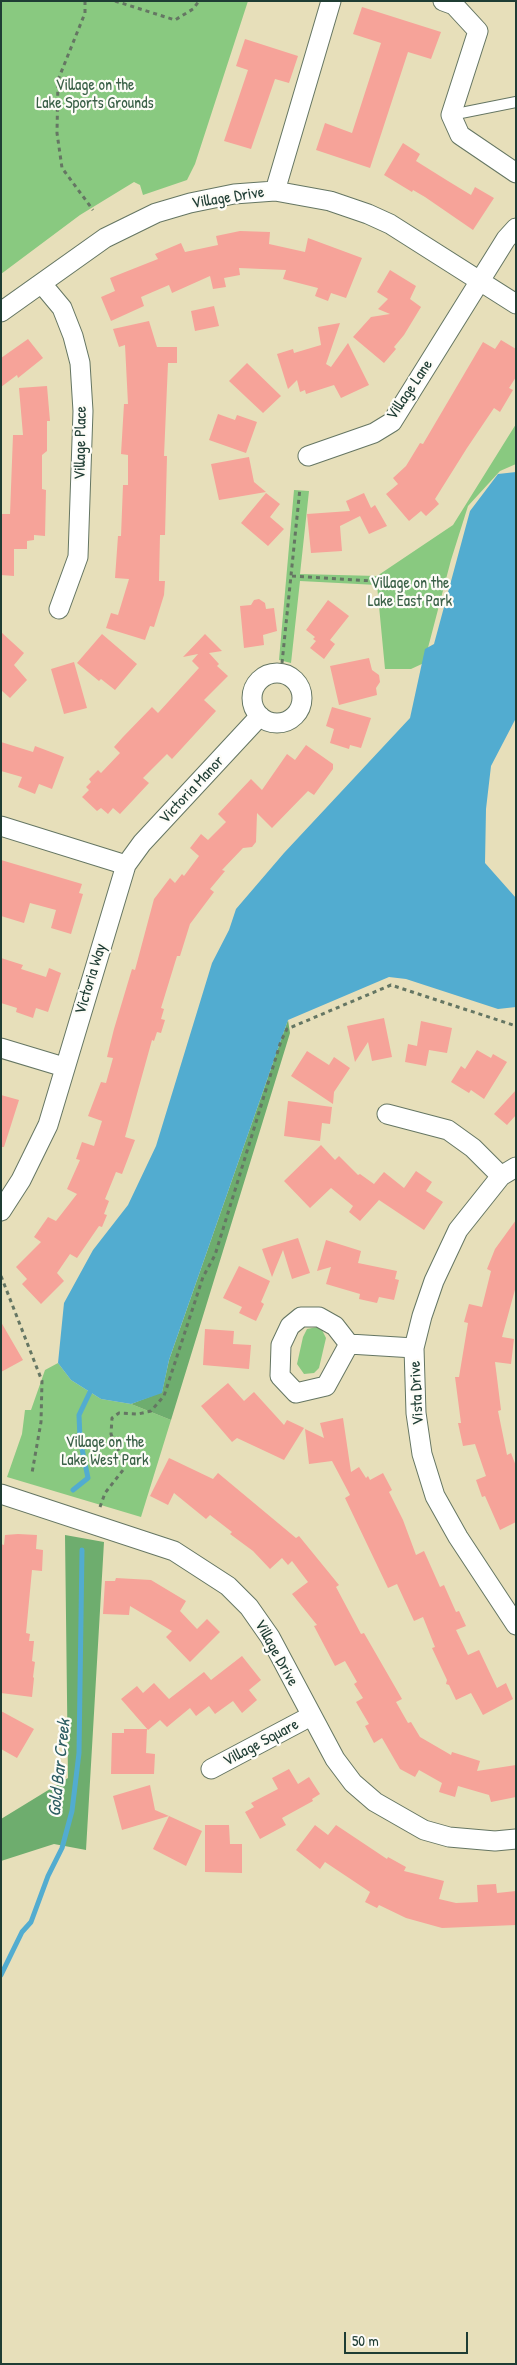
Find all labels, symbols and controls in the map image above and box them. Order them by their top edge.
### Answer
park label: Village on the Lake Sports Grounds [36,76,154,114]
street label: Village Drive [190,183,266,213]
street label: Village Lane [383,356,437,424]
street label: Village Place [71,406,91,480]
park label: Village on the Lake East Park [368,574,452,612]
street label: Victoria Manor [156,752,228,828]
street label: Victoria Way [71,941,111,1017]
street label: Vista Drive [406,1360,428,1426]
park label: Village on the Lake West Park [61,1433,149,1471]
street label: Village Drive [250,1616,302,1690]
street label: Village Square [220,1715,302,1771]
water label: Gold Bar Creek [44,1718,76,1818]
scale bar [347,2322,471,2354]
text: 50 m [352,2330,379,2351]

